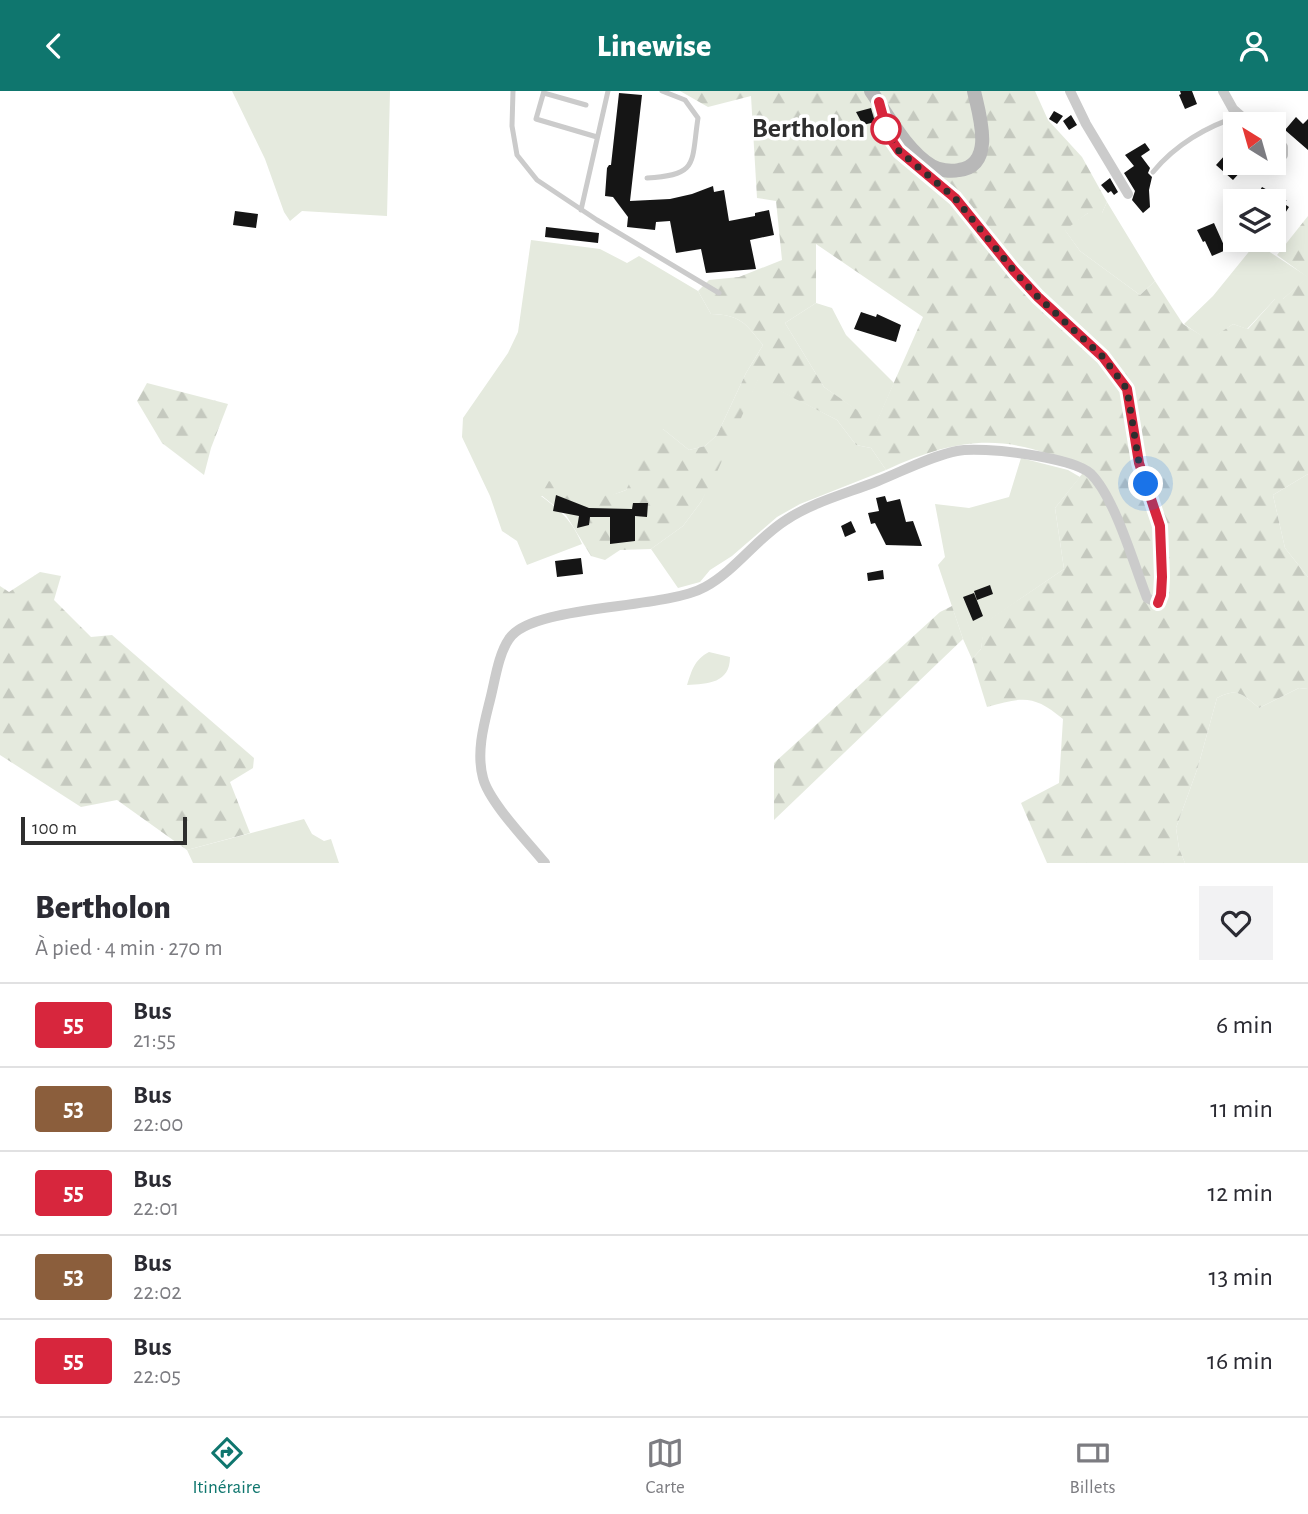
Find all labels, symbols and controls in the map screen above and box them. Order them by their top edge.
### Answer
icon: back [35,27,73,65]
icon: person [1235,27,1273,65]
text: Linewise [597,30,711,62]
north arrow [1223,112,1286,175]
map controls [1223,112,1286,252]
marker: Bertholon [871,114,901,144]
place label: Bertholon [752,115,865,143]
button: layers [1223,189,1286,252]
your location [1128,466,1163,501]
scale bar [21,814,187,846]
text: 100 m [32,819,77,838]
button: heart [1199,886,1273,960]
text: Bertholon [35,892,171,925]
text: À pied · 4 min · 270 m [35,937,223,960]
text: Bus [133,998,172,1024]
text: 6 min [1216,1012,1273,1038]
text: 55 [63,1013,84,1037]
text: 21:55 [133,1029,176,1052]
text: Bus [133,1082,172,1108]
text: 11 min [1210,1096,1273,1122]
text: 53 [63,1097,84,1121]
text: 22:00 [133,1113,184,1136]
text: Bus [133,1166,172,1192]
text: 12 min [1207,1180,1273,1206]
text: 55 [63,1181,84,1205]
text: 22:01 [133,1197,179,1220]
text: Bus [133,1250,172,1276]
text: 13 min [1209,1264,1273,1290]
text: 53 [63,1265,84,1289]
text: 22:02 [133,1281,182,1304]
text: Bus [133,1334,172,1360]
text: 16 min [1207,1348,1273,1374]
text: 55 [63,1349,84,1373]
text: 22:05 [133,1365,181,1388]
tab: Itinéraire [192,1434,261,1499]
tab: Carte [646,1434,685,1499]
tab: Billets [1070,1434,1116,1499]

